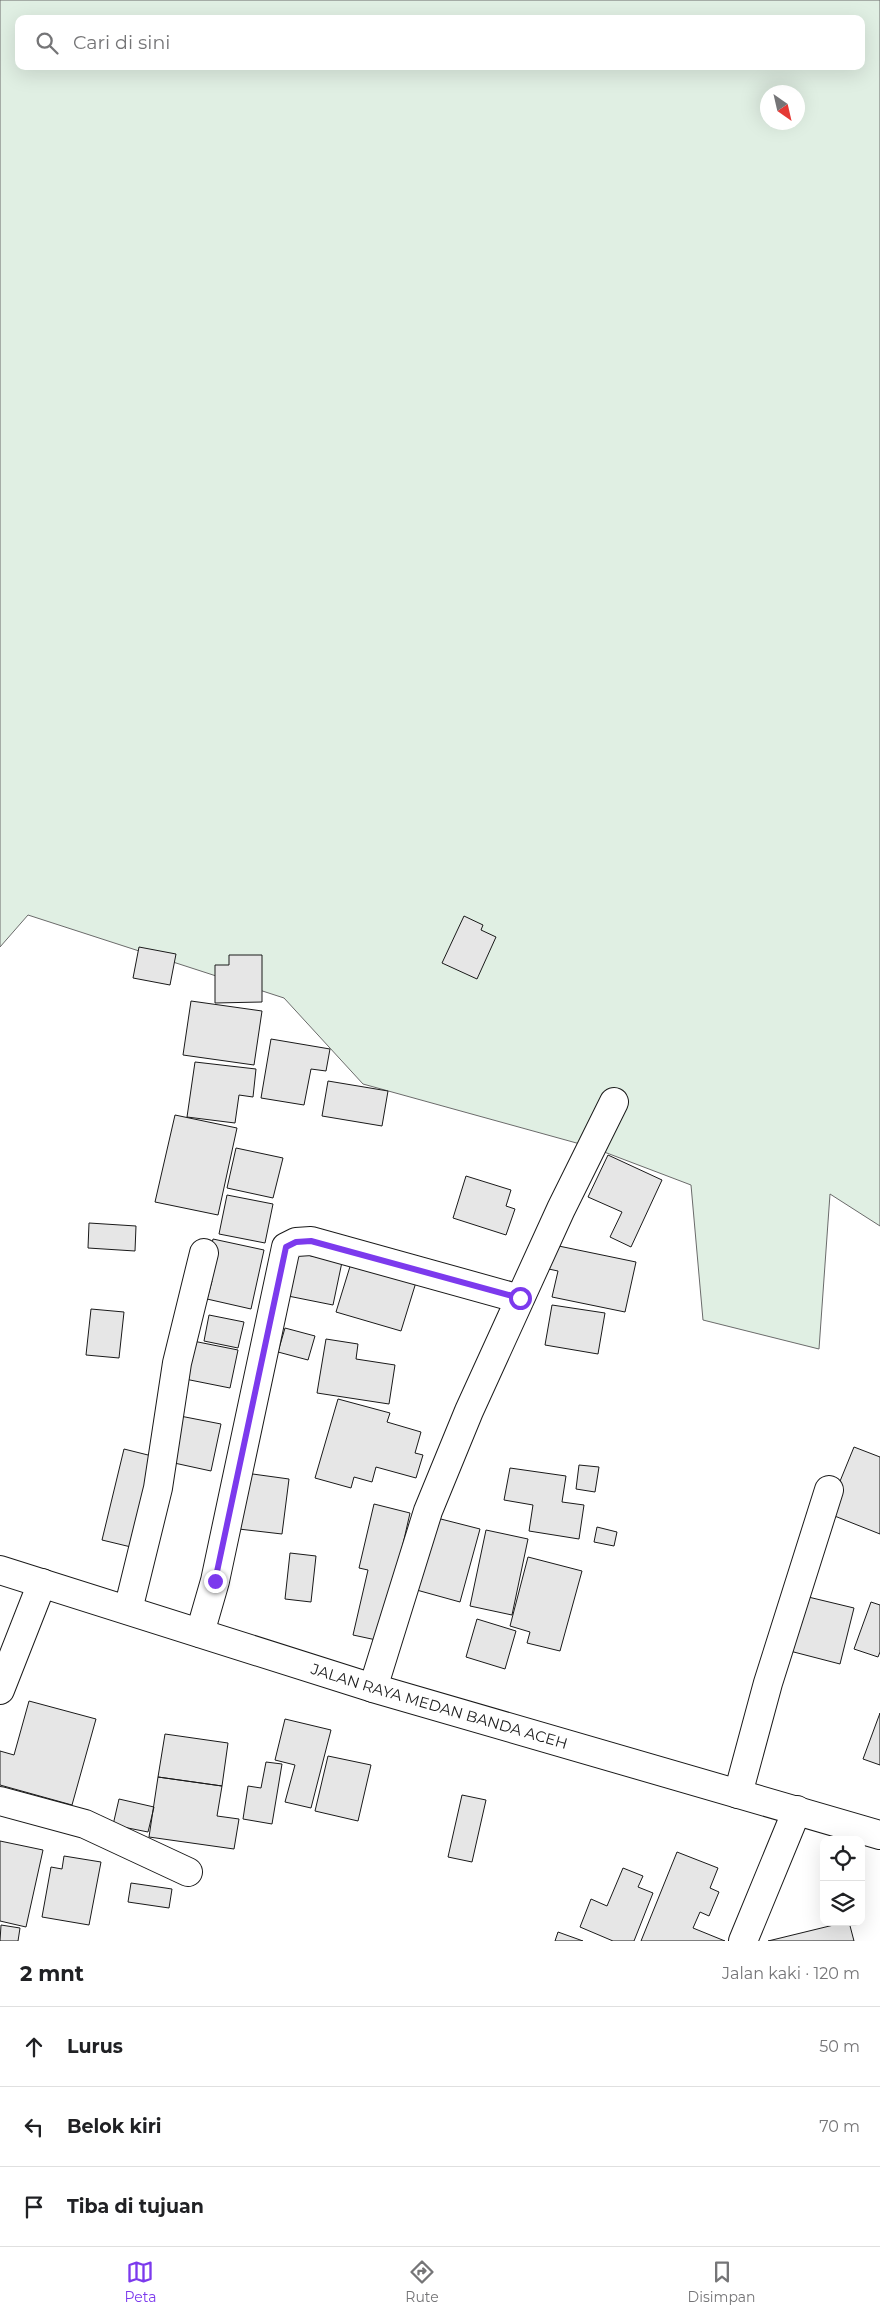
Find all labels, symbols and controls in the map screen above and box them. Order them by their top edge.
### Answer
search box [15,15,865,70]
icon: search [33,29,61,57]
text: Cari di sini [73,31,170,54]
north arrow [760,85,805,130]
route start [509,1287,532,1310]
route end [204,1570,227,1593]
street label: JALAN RAYA MEDAN BANDA ACEH [308,1659,570,1753]
map controls [820,1836,865,1926]
button: locate [820,1836,865,1881]
button: layers [820,1881,865,1926]
text: 2 mnt [20,1961,84,1986]
text: Jalan kaki · 120 m [722,1964,860,1983]
icon: ahead [20,2033,48,2061]
text: Lurus [67,2035,123,2058]
text: 50 m [819,2037,860,2056]
icon: left [20,2113,48,2141]
text: Belok kiri [67,2115,162,2138]
text: 70 m [819,2117,860,2136]
icon: arrive [20,2193,48,2221]
text: Tiba di tujuan [67,2195,204,2218]
tab: Peta [124,2258,156,2306]
tab: Rute [405,2258,439,2306]
tab: Disimpan [688,2258,756,2306]

